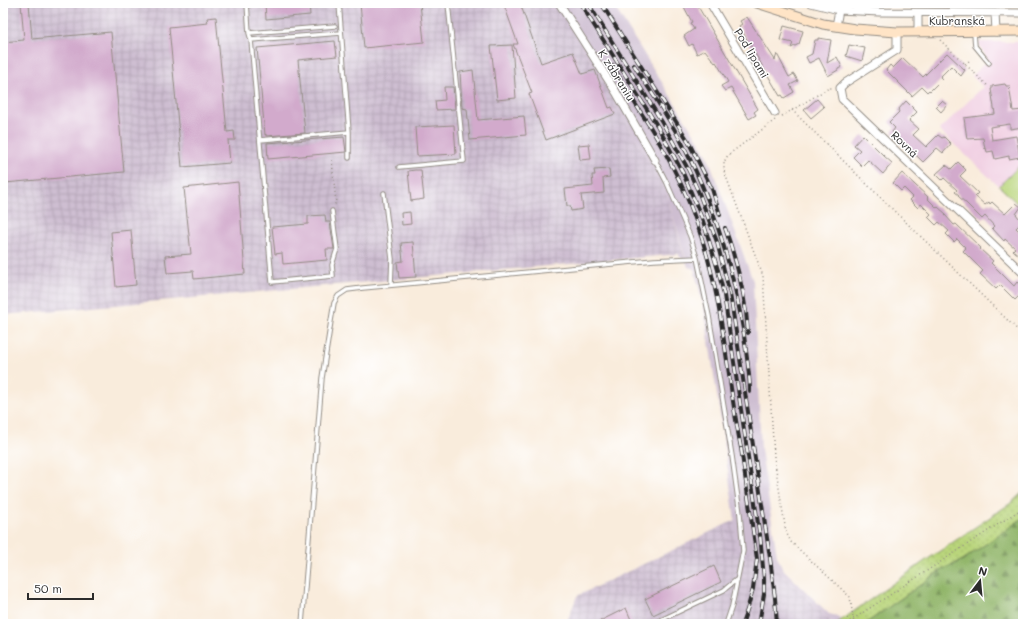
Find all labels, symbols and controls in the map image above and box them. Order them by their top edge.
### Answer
street label: Kubranská [929,13,985,28]
street label: Pod lipami [731,25,773,81]
street label: K zábraniu [595,46,639,104]
street label: Rovná [888,127,922,161]
north arrow [960,561,1000,601]
text: N [977,563,989,579]
scale bar [28,575,93,601]
text: 50 m [34,580,62,596]

